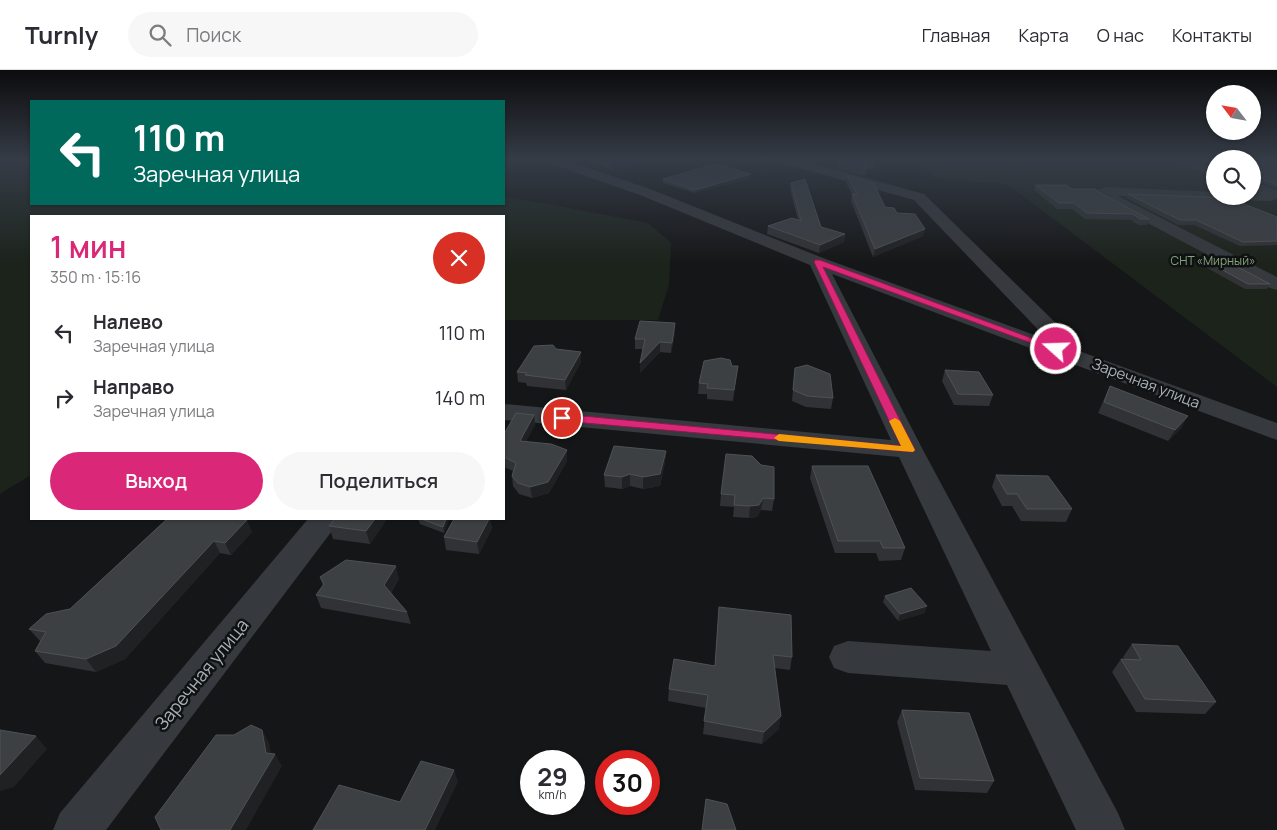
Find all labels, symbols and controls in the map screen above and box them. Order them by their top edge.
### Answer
search box [128,12,478,57]
text: Turnly [25,18,98,51]
icon: search [146,21,174,49]
text: Поиск [186,22,241,48]
text: Главная [922,23,991,47]
text: Карта [1019,23,1069,47]
text: О нас [1097,23,1144,47]
text: Контакты [1172,23,1252,47]
north arrow [1206,85,1261,140]
map controls [1206,85,1261,205]
text: 110 m [133,114,225,162]
icon: left [50,120,115,185]
button: search [1206,150,1261,205]
text: Заречная улица [133,159,300,189]
text: 1 мин [50,226,126,267]
button: close [433,232,485,284]
park label: СНТ «Мирный» [1171,252,1255,269]
text: 350 m · 15:16 [50,266,141,288]
text: Налево [93,309,163,335]
icon: left [50,319,78,347]
text: 110 m [439,320,485,346]
position arrow [1029,322,1081,374]
text: Заречная улица [93,335,215,357]
street label: Заречная улица [1089,353,1203,413]
text: Направо [93,374,174,400]
icon: right [50,384,78,412]
text: 140 m [435,385,485,411]
pin [541,397,583,439]
text: Заречная улица [93,400,215,422]
icon: arrive [548,404,576,432]
button: Выход [50,452,263,510]
button: Поделиться [273,452,485,510]
street label: Заречная улица [149,613,253,735]
speed limit sign: 30 [595,750,660,815]
text: 29 [537,759,568,794]
text: km/h [539,786,566,803]

